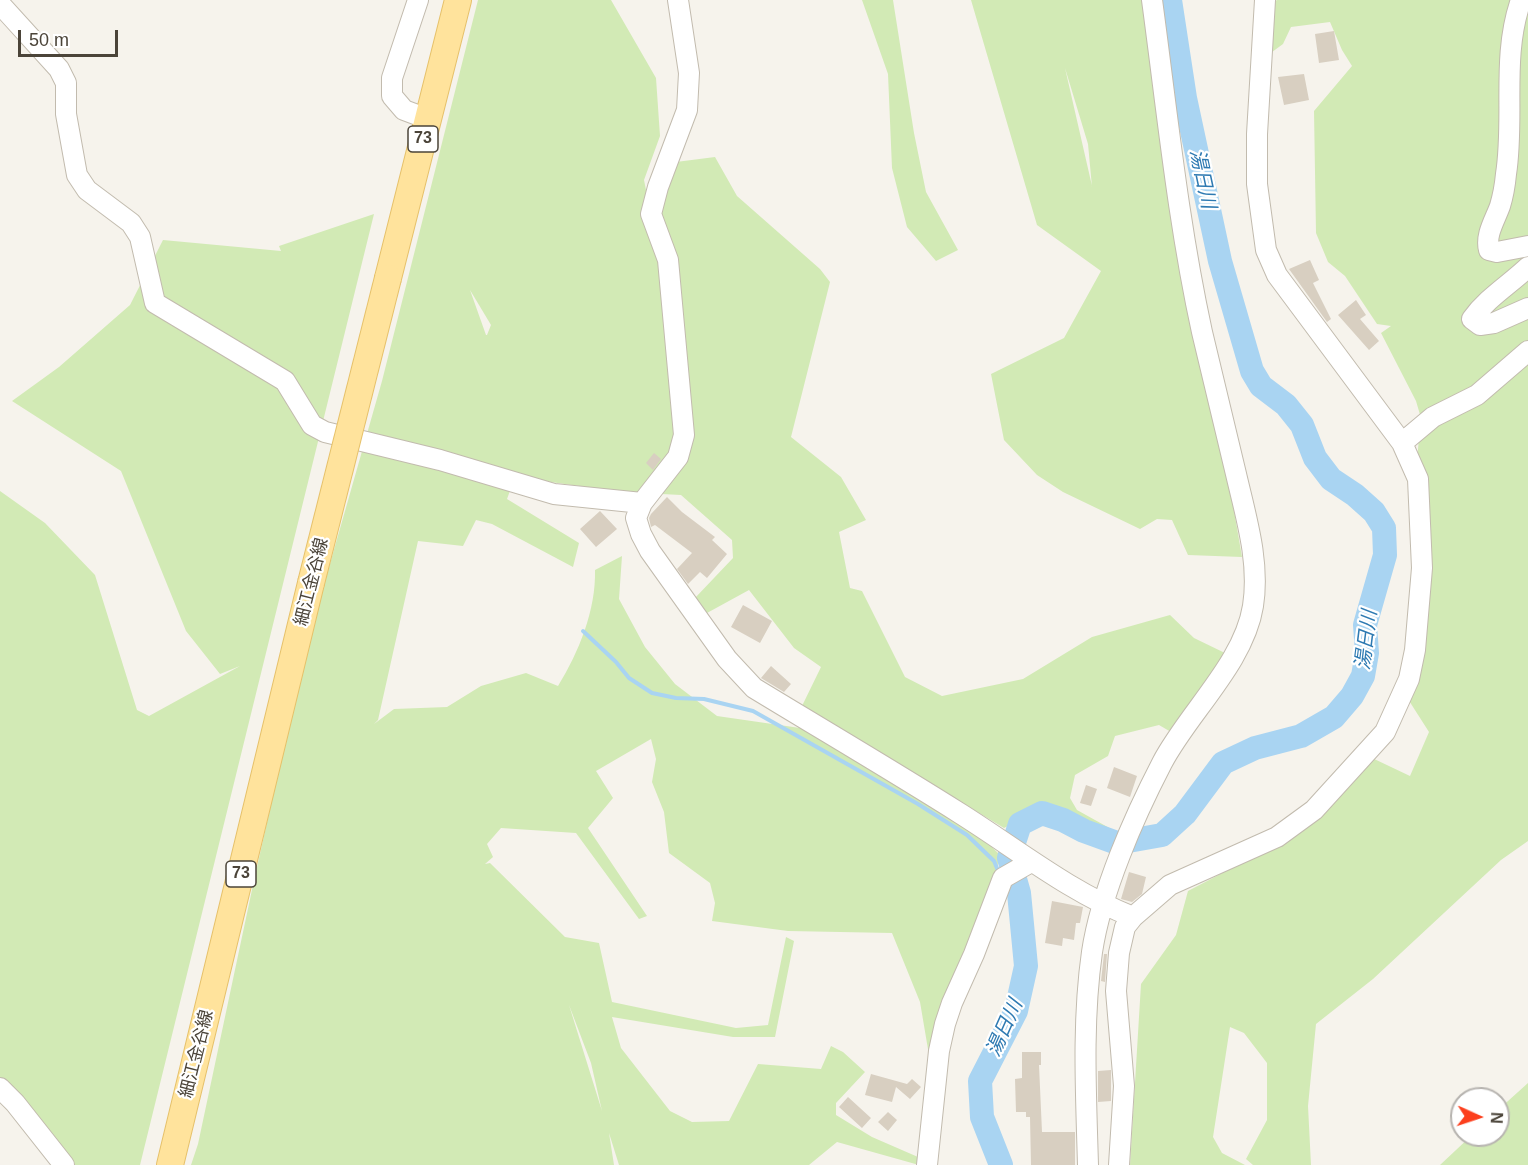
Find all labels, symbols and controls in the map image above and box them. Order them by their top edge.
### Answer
scale bar [21,18,122,56]
text: 50 m [29,30,69,50]
road number: 73 [408,126,438,152]
water label: 湯日川 [1184,147,1220,211]
street label: 細江金谷線 [291,536,333,628]
water label: 湯日川 [1351,609,1383,671]
road number: 73 [226,861,256,887]
water label: 湯日川 [982,996,1028,1060]
street label: 細江金谷線 [176,1008,218,1100]
north arrow [1450,1087,1510,1147]
text: N [1488,1112,1505,1124]

